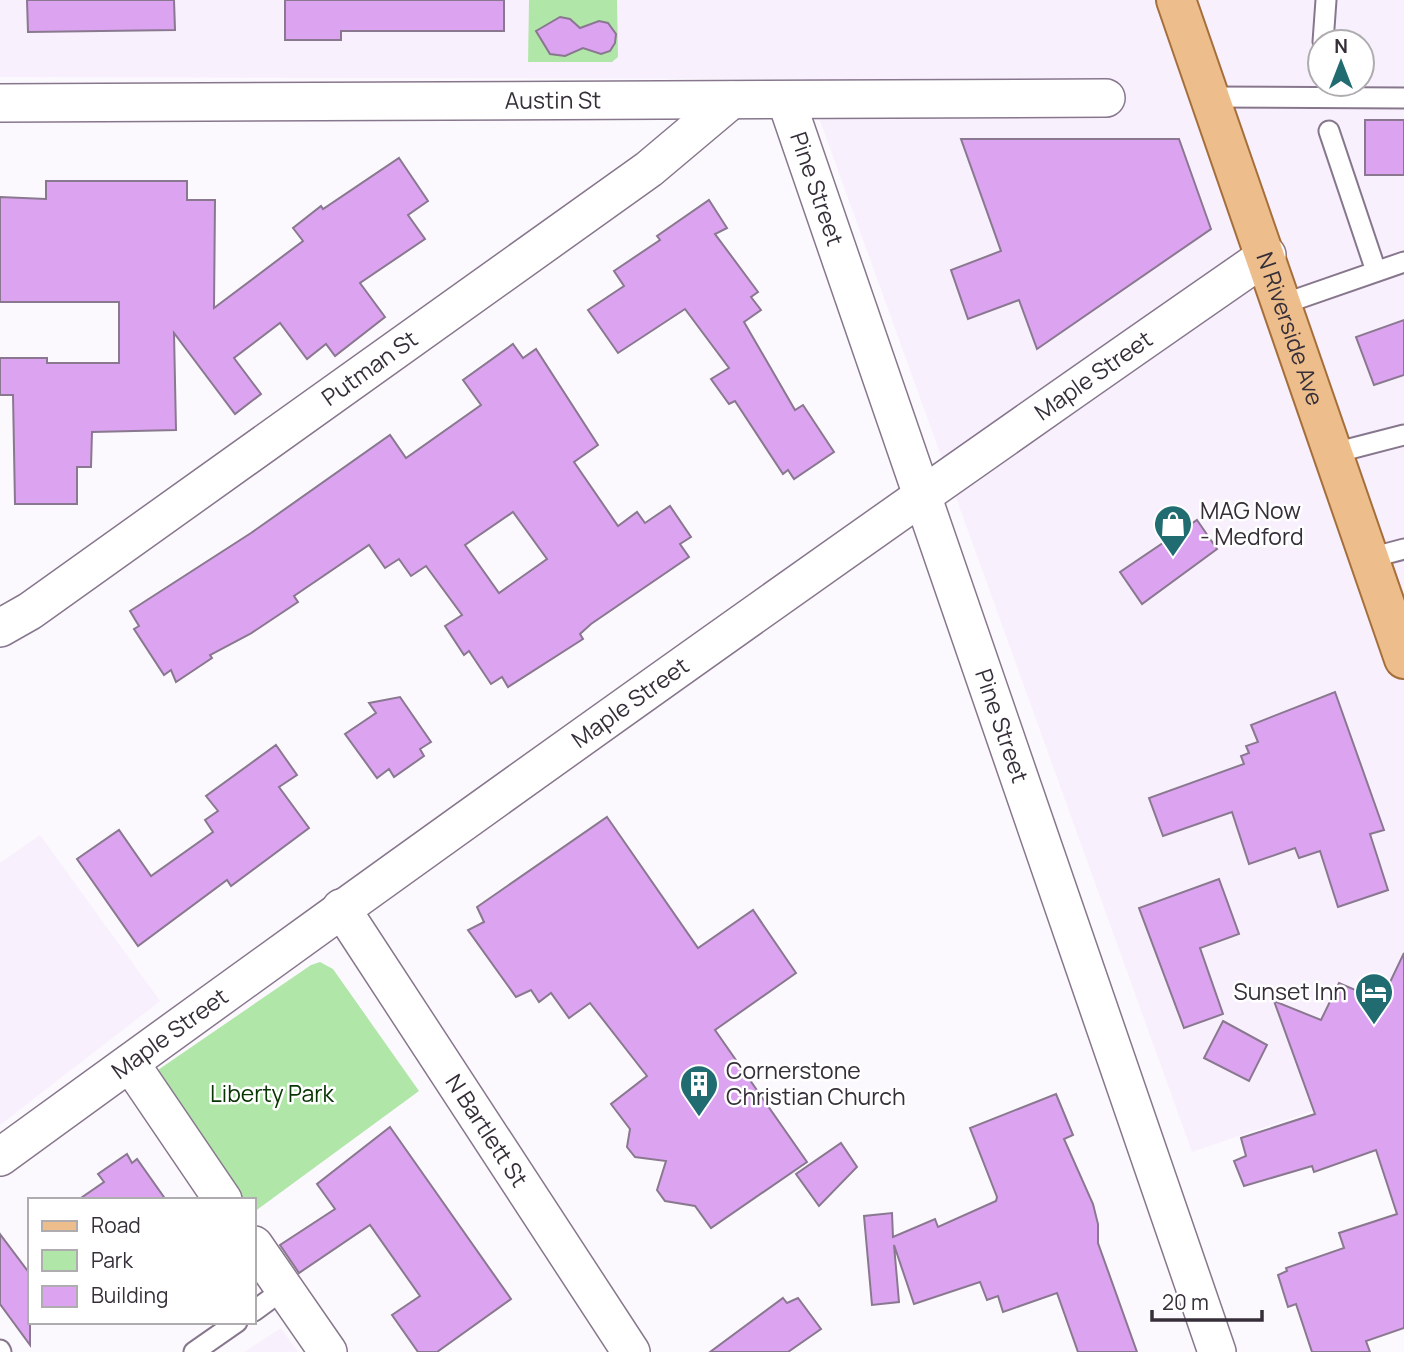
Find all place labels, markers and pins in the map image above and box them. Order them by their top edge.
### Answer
place label: MAG Now - Medford [1200,494,1304,552]
shop icon: MAG Now - Medford [1152,503,1194,558]
hotel icon: Sunset Inn [1353,971,1395,1026]
place label: Sunset Inn [1233,975,1347,1007]
place label: Cornerstone Christian Church [726,1054,906,1112]
building icon: Cornerstone Christian Church [678,1063,720,1118]

